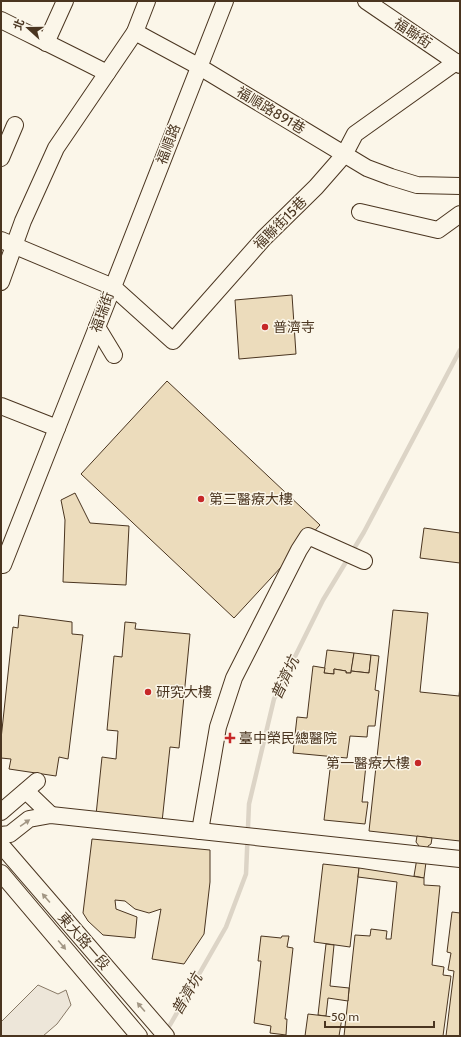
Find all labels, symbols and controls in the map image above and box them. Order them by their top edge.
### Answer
north arrow [8,8,48,48]
street label: 福聯街 [391,14,435,52]
text: 北 [10,17,27,32]
street label: 福順路891巷 [233,82,309,138]
street label: 福順路 [152,121,184,167]
street label: 福聯街15巷 [250,193,310,253]
street label: 福瑞街 [86,289,118,335]
place label: 普濟寺 [273,318,315,336]
marker: 普濟寺 [260,322,270,332]
place label: 第三醫療大樓 [209,490,293,508]
marker: 第三醫療大樓 [196,494,206,504]
water label: 普濟坑 [267,652,304,702]
place label: 研究大樓 [156,683,212,701]
marker: 研究大樓 [143,687,153,697]
place label: 臺中榮民總醫院 [239,729,337,747]
marker: 臺中榮民總醫院 [224,732,236,744]
place label: 第一醫療大樓 [326,754,410,772]
marker: 第一醫療大樓 [413,758,423,768]
one-way arrow [20,819,31,827]
one-way arrow [42,892,51,903]
street label: 東大路一段 [54,909,114,973]
one-way arrow [58,940,67,950]
water label: 普濟坑 [168,968,207,1018]
one-way arrow [136,1001,145,1012]
scale bar [325,1003,434,1029]
text: 50 m [331,1009,359,1024]

